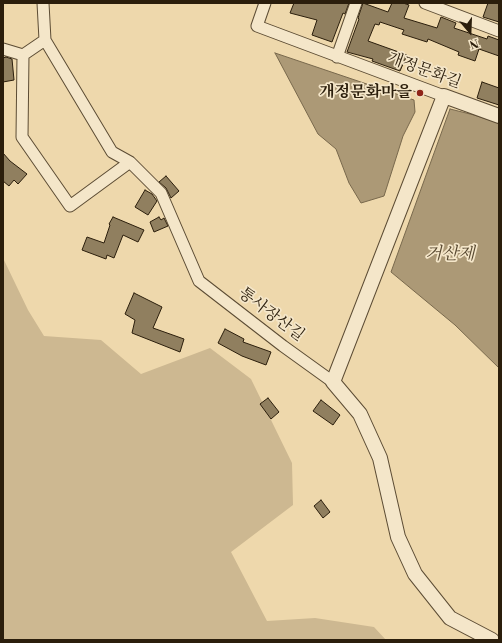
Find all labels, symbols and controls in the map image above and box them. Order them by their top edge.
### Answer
north arrow [450,12,490,52]
text: N [468,35,480,51]
street label: 개정문화길 [384,49,464,93]
place label: 개정문화마을 [319,83,412,103]
marker: 개정문화마을 [415,88,425,98]
water label: 거산제 [425,245,475,265]
street label: 통사장산길 [234,284,308,346]

